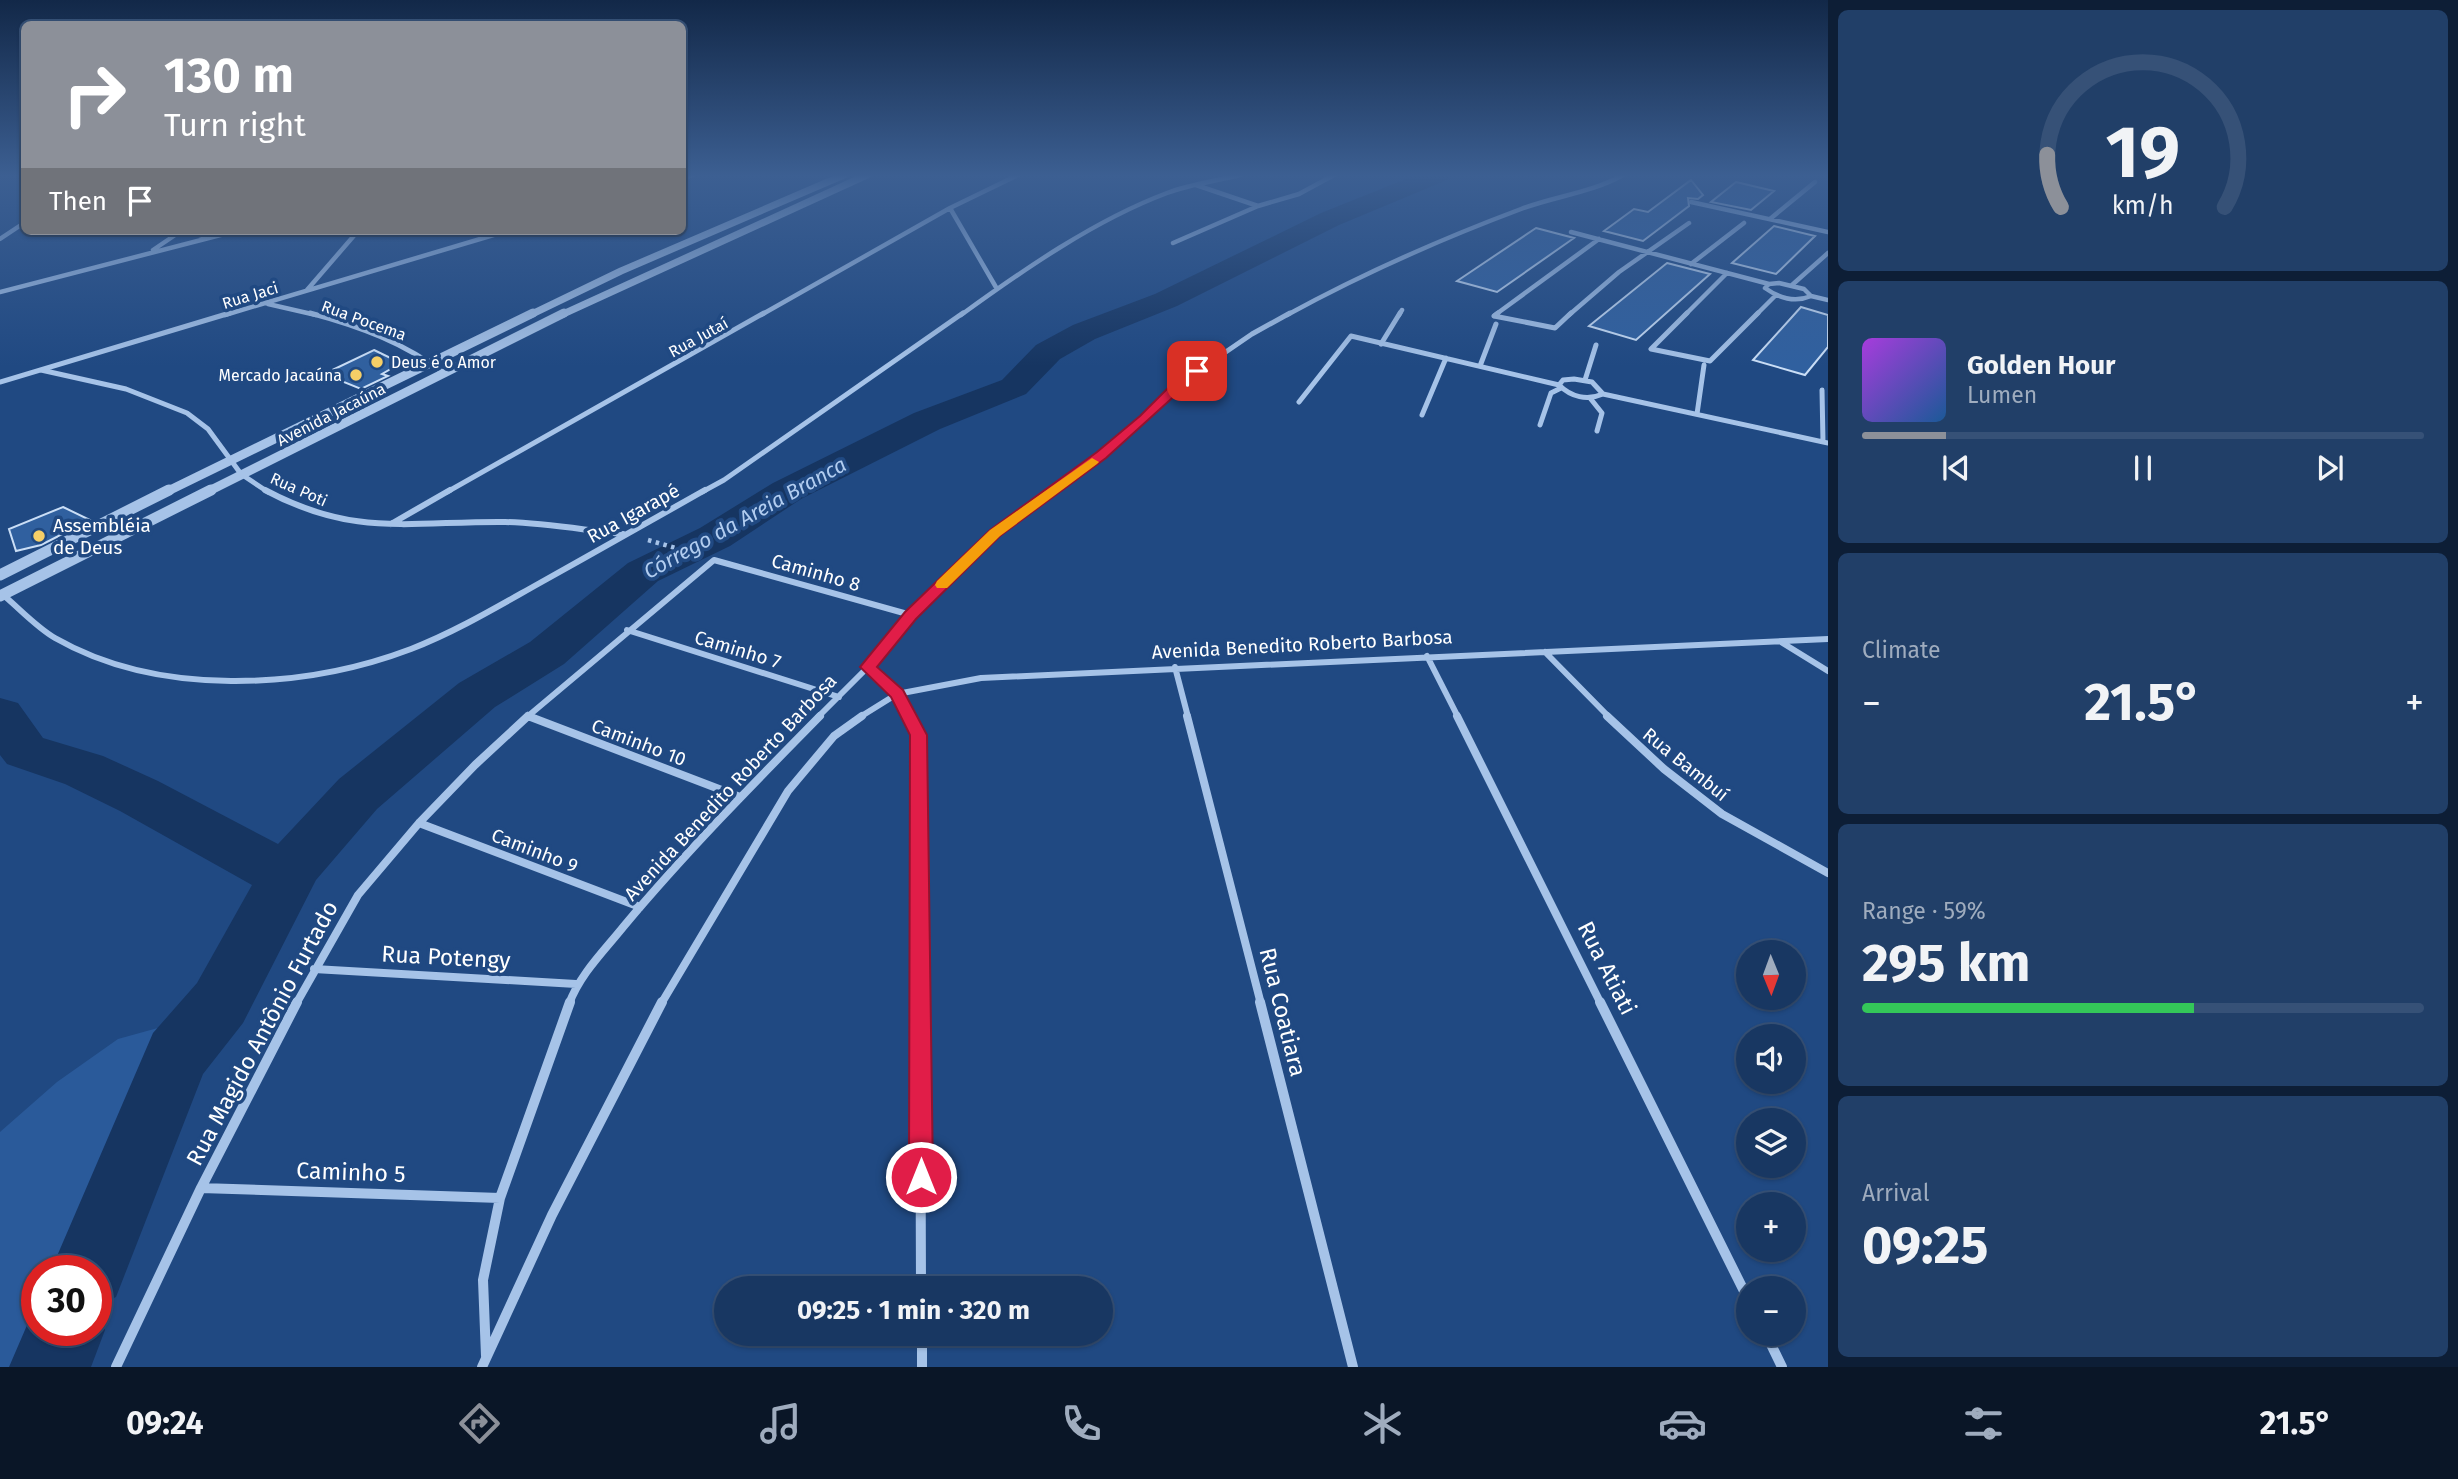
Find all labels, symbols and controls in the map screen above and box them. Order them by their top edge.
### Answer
text: 130 m [164,46,294,105]
icon: right [49,49,140,140]
text: Turn right [164,106,306,144]
text: 19 [2106,109,2180,196]
icon: arrive [121,182,159,220]
text: Then [49,186,107,217]
text: km/h [2112,191,2174,221]
street label: Rua Jaci [220,278,281,313]
street label: Rua Pocema [319,296,409,345]
street label: Rua Jutaí [665,313,732,362]
pin [1167,341,1227,401]
text: Golden Hour [1967,350,2115,381]
icon: arrive [1178,352,1216,390]
place label: Deus é o Amor [391,353,497,372]
marker: Deus é o Amor [369,354,385,370]
place label: Mercado Jacaúna [219,366,342,385]
marker: Mercado Jacaúna [348,367,364,383]
street label: Avenida Jacaúna [274,379,389,450]
text: Lumen [1967,381,2037,409]
icon: previous [1937,449,1975,487]
icon: pause [2124,449,2162,487]
icon: next [2311,449,2349,487]
water label: Córrego da Areia Branca [639,451,851,585]
street label: Rua Poti [267,468,330,510]
street label: Rua Igarapé [583,479,683,548]
place label: Assembléia de Deus [53,514,151,559]
marker: Assembléia de Deus [31,528,47,544]
street label: Caminho 8 [769,549,863,596]
street label: Caminho 7 [692,625,784,674]
street label: Avenida Benedito Roberto Barbosa [1151,625,1453,664]
text: Climate [1862,636,1941,664]
street label: Avenida Benedito Roberto Barbosa [619,669,841,905]
text: 21.5° [2084,671,2202,734]
text: − [1862,680,1881,726]
text: + [2405,680,2424,726]
street label: Caminho 10 [588,714,689,771]
street label: Rua Bambuí [1638,723,1733,806]
street label: Caminho 9 [488,823,581,877]
street label: Rua Magido Antônio Furtado [180,896,344,1170]
text: Range · 59% [1862,897,1986,925]
street label: Rua Atiati [1572,917,1642,1019]
text: 295 km [1862,932,2030,995]
street label: Rua Potengy [381,940,512,974]
north arrow [1736,940,1806,1010]
map controls [1736,940,1806,1346]
street label: Rua Coatiara [1253,945,1313,1079]
button: sound [1736,1024,1806,1094]
button: layers [1736,1108,1806,1178]
position arrow [884,1140,958,1214]
street label: Caminho 5 [296,1156,406,1188]
text: Arrival [1862,1179,1929,1207]
button: + [1736,1192,1806,1262]
text: 09:25 [1862,1214,1988,1277]
speed limit sign: 30 [21,1255,112,1346]
button: − [1736,1276,1806,1346]
text: 09:25 · 1 min · 320 m [797,1295,1030,1326]
icon: directions [455,1399,504,1448]
icon: music [756,1399,805,1448]
icon: phone [1057,1399,1106,1448]
icon: climate [1358,1399,1407,1448]
icon: car [1658,1399,1707,1448]
icon: filters [1959,1399,2008,1448]
text: 09:24 [126,1404,204,1442]
text: 21.5° [2260,1404,2332,1442]

